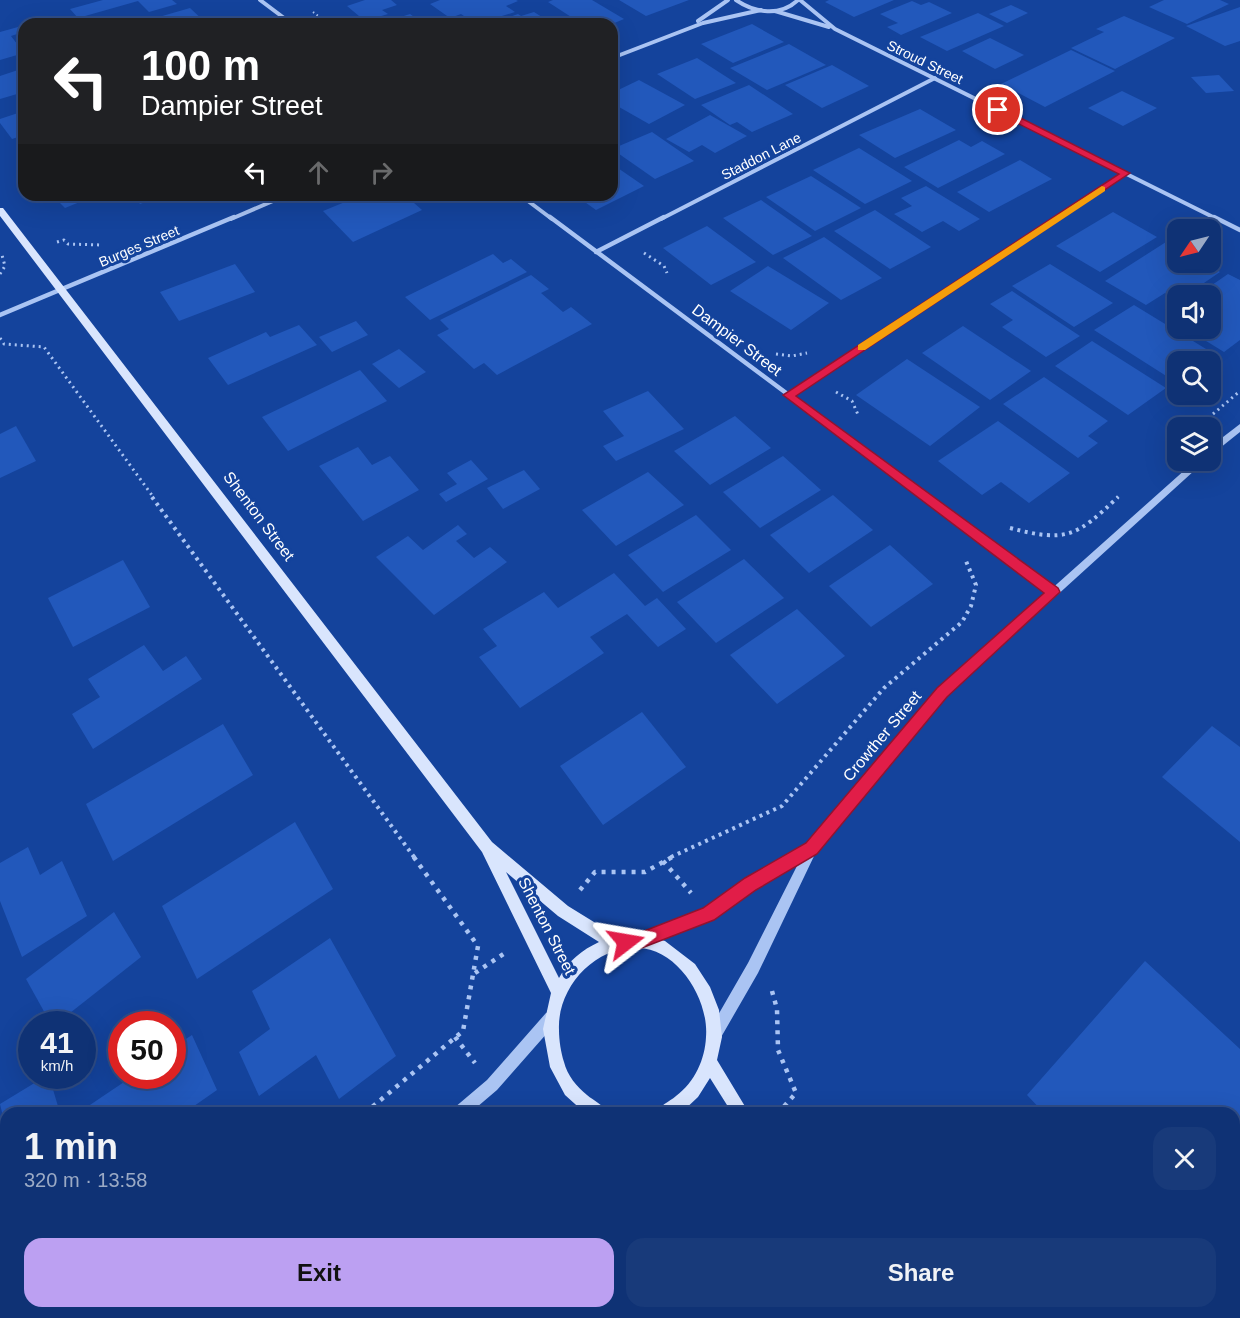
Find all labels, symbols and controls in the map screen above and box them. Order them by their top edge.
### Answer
street label: Stroud Street [884,37,966,87]
icon: left [42,42,120,120]
text: 100 m [141,42,260,89]
pin [972,84,1023,135]
text: Dampier Street [141,91,323,121]
icon: arrive [981,93,1014,126]
street label: Staddon Lane [719,129,804,183]
icon: left [239,156,272,189]
icon: ahead [302,156,335,189]
icon: right [365,156,398,189]
north arrow [1167,219,1221,273]
map controls [1167,219,1221,471]
street label: Burges Street [96,222,182,270]
button: sound [1167,285,1221,339]
street label: Dampier Street [689,301,786,379]
button: search [1167,351,1221,405]
button: layers [1167,417,1221,471]
street label: Shenton Street [220,468,298,564]
street label: Crowther Street [839,687,925,784]
street label: Shenton Street [515,875,579,978]
position arrow [594,910,658,974]
speed limit sign: 50 [108,1011,186,1089]
text: 41 [40,1026,74,1059]
text: km/h [41,1057,73,1074]
text: 1 min [24,1126,118,1167]
button: close [1153,1127,1216,1190]
text: 320 m · 13:58 [24,1169,147,1191]
button: Exit [24,1238,614,1307]
button: Share [626,1238,1216,1307]

